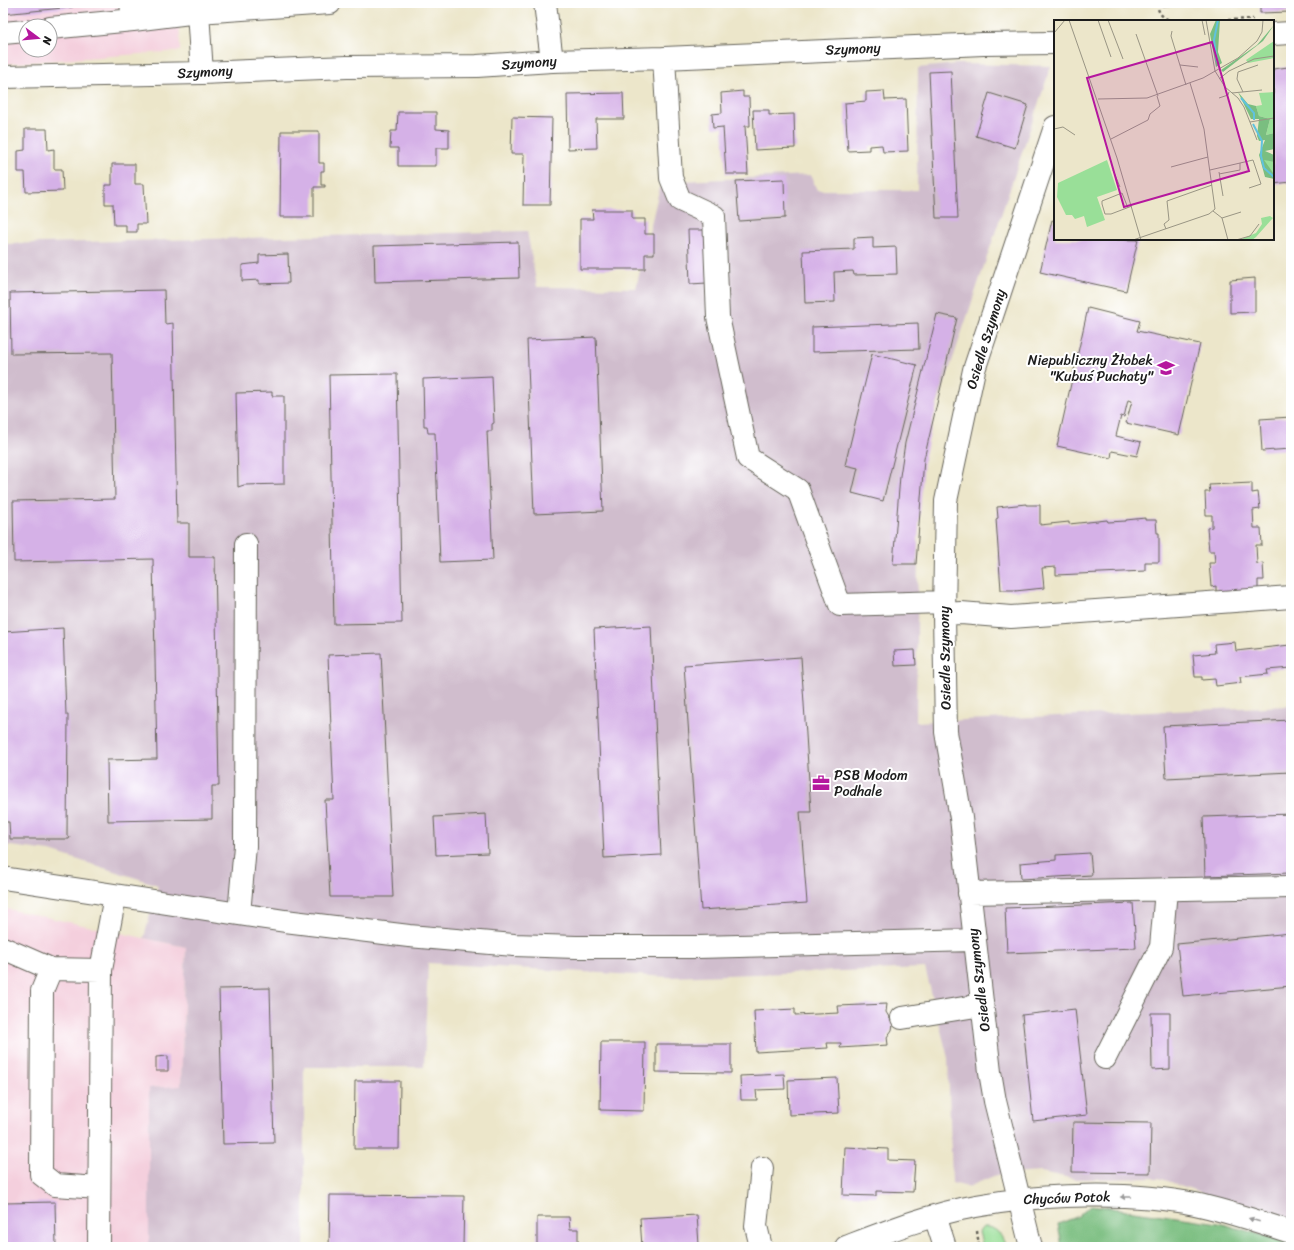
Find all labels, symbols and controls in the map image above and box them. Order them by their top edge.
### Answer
north arrow [18,18,58,58]
inset map [1054,20,1274,240]
text: N [37,33,58,47]
street label: Szymony [825,36,882,62]
street label: Szymony [501,49,558,77]
street label: Szymony [177,58,234,86]
street label: Osiedle Szymony [959,285,1013,392]
place label: Niepubliczny Żłobek "Kubuś Puchaty" [1028,348,1154,389]
school or university icon: Niepubliczny Żłobek "Kubuś Puchaty" [1156,358,1176,378]
street label: Osiedle Szymony [932,605,958,710]
place label: PSB Modom Podhale [834,763,908,804]
office icon: PSB Modom Podhale [811,773,831,793]
street label: Osiedle Szymony [960,926,998,1033]
street label: Chyców Potok [1023,1184,1111,1212]
one-way arrow [1119,1194,1132,1200]
one-way arrow [1247,1217,1259,1223]

